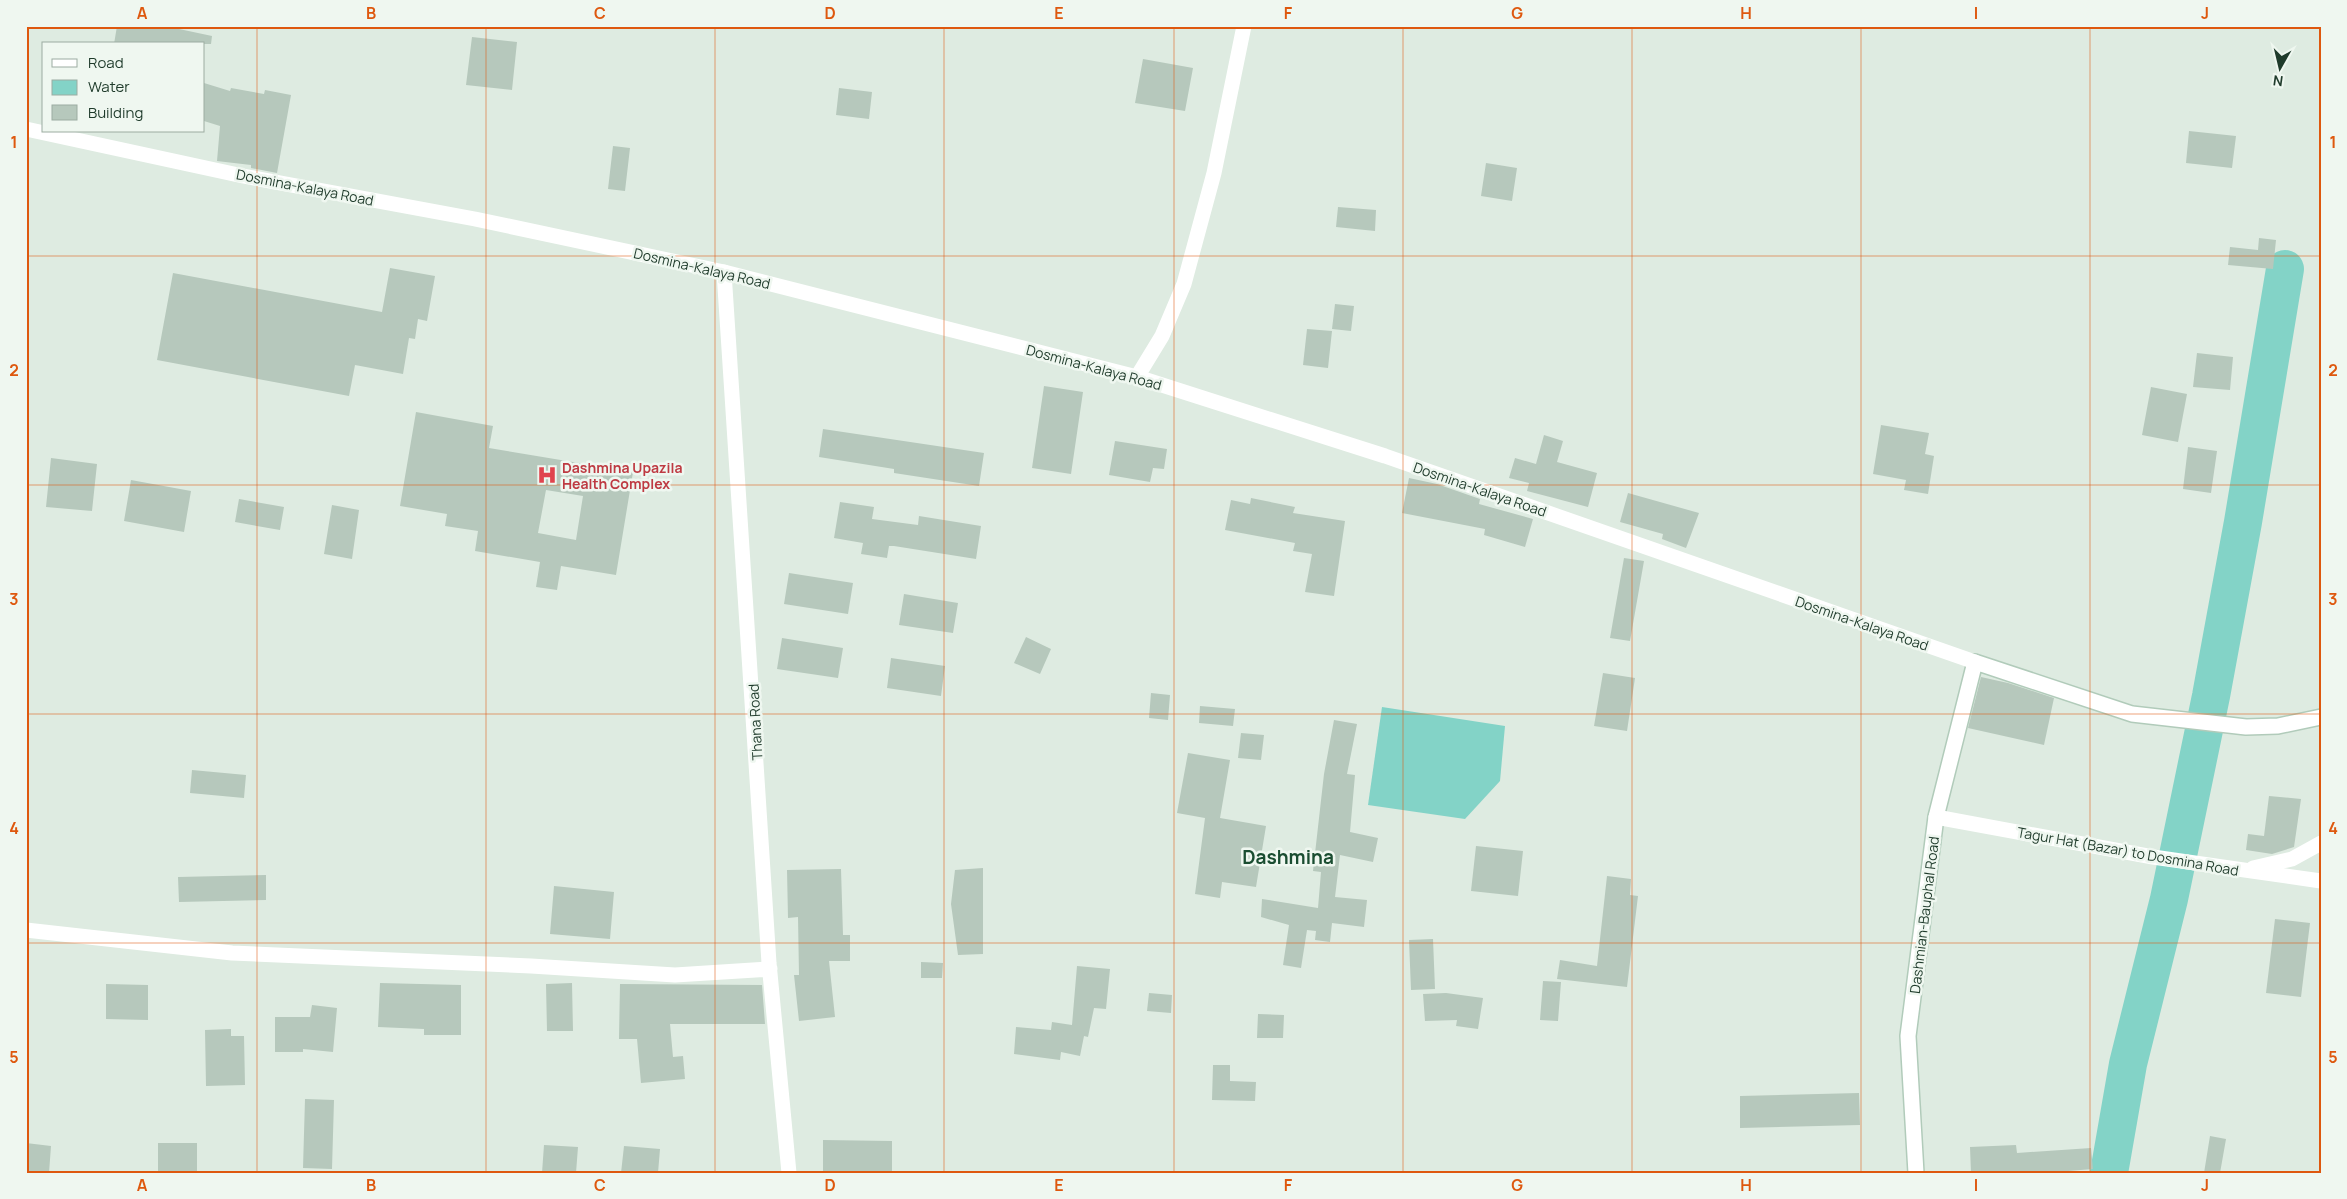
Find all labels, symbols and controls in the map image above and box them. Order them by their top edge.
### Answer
text: A [137,2,148,24]
text: B [366,2,376,24]
text: C [594,2,606,24]
text: D [824,2,836,24]
text: E [1054,2,1064,24]
text: F [1284,2,1293,24]
text: G [1511,2,1523,24]
text: H [1740,2,1752,24]
text: I [1974,2,1978,24]
text: J [2201,2,2209,24]
legend [42,42,205,132]
north arrow [2254,42,2304,92]
text: Road [88,52,124,73]
text: N [2272,71,2284,91]
text: Water [88,76,130,97]
text: Building [88,102,143,123]
text: 1 [10,131,18,153]
text: 1 [2329,131,2337,153]
street label: Dosmina-Kalaya Road [235,164,375,210]
street label: Dosmina-Kalaya Road [632,243,772,293]
street label: Dosmina-Kalaya Road [1024,340,1164,394]
text: 2 [9,359,19,381]
text: 2 [2328,359,2338,381]
street label: Dosmina-Kalaya Road [1411,457,1549,521]
place label: Dashmina Upazila Health Complex [562,458,683,493]
hospital icon: Dashmina Upazila Health Complex [536,464,558,486]
text: 3 [9,588,19,610]
text: 3 [2328,588,2338,610]
street label: Dosmina-Kalaya Road [1793,591,1931,655]
street label: Thana Road [744,683,766,761]
text: 4 [9,817,19,839]
text: 4 [2328,817,2338,839]
street label: Tagur Hat (Bazar) to Dosmina Road [2016,822,2240,880]
street label: Dashmian-Bauphal Road [1905,835,1943,995]
district label: Dashmina [1242,844,1334,870]
text: 5 [9,1046,19,1068]
text: 5 [2328,1046,2338,1068]
text: A [137,1174,148,1196]
text: B [366,1174,376,1196]
text: C [594,1174,606,1196]
text: D [824,1174,836,1196]
text: E [1054,1174,1064,1196]
text: F [1284,1174,1293,1196]
text: G [1511,1174,1523,1196]
text: H [1740,1174,1752,1196]
text: I [1974,1174,1978,1196]
text: J [2201,1174,2209,1196]

